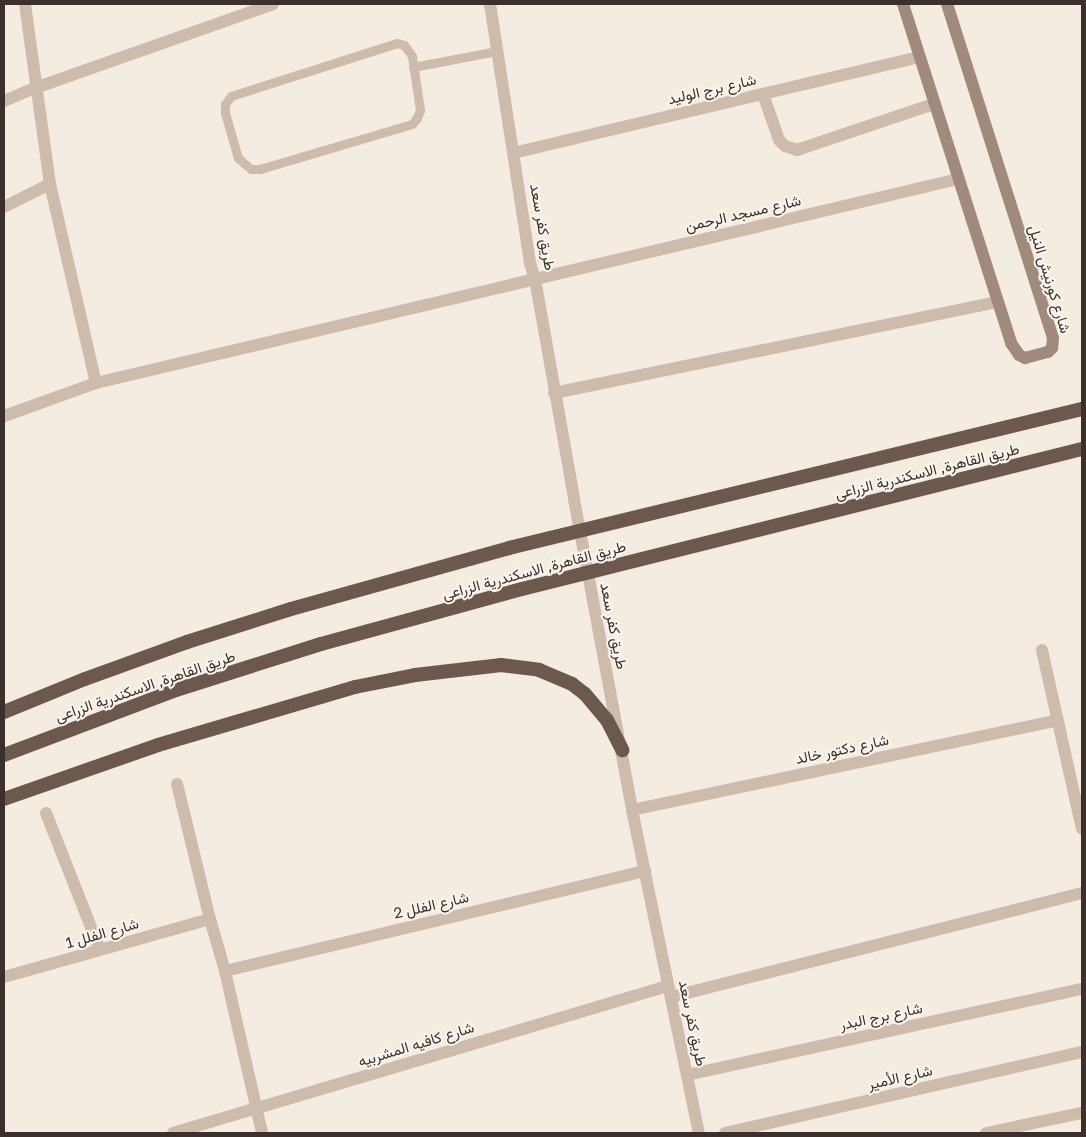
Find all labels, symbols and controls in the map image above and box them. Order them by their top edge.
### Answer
street label: شارع برج الوليد [666,70,758,108]
street label: طريق كفر سعد [527,182,559,272]
street label: شارع مسجد الرحمن [683,191,803,235]
street label: شارع كورنيش النيل [1025,223,1075,335]
street label: طريق القاهرة, الاسكندرية الزراعى [833,439,1021,503]
street label: طريق القاهرة, الاسكندرية الزراعى [440,537,628,603]
street label: طريق كفر سعد [597,581,631,671]
street label: طريق القاهرة, الاسكندرية الزراعى [53,647,237,725]
street label: شارع دكتور خالد [794,730,890,768]
street label: شارع الفلل 2 [392,888,470,922]
street label: شارع الفلل 1 [63,914,141,952]
street label: طريق كفر سعد [675,978,711,1068]
street label: شارع برج البدر [838,998,924,1034]
street label: شارع كافيه المشربيه [356,1018,476,1070]
street label: شارع الأمير [866,1061,934,1093]

